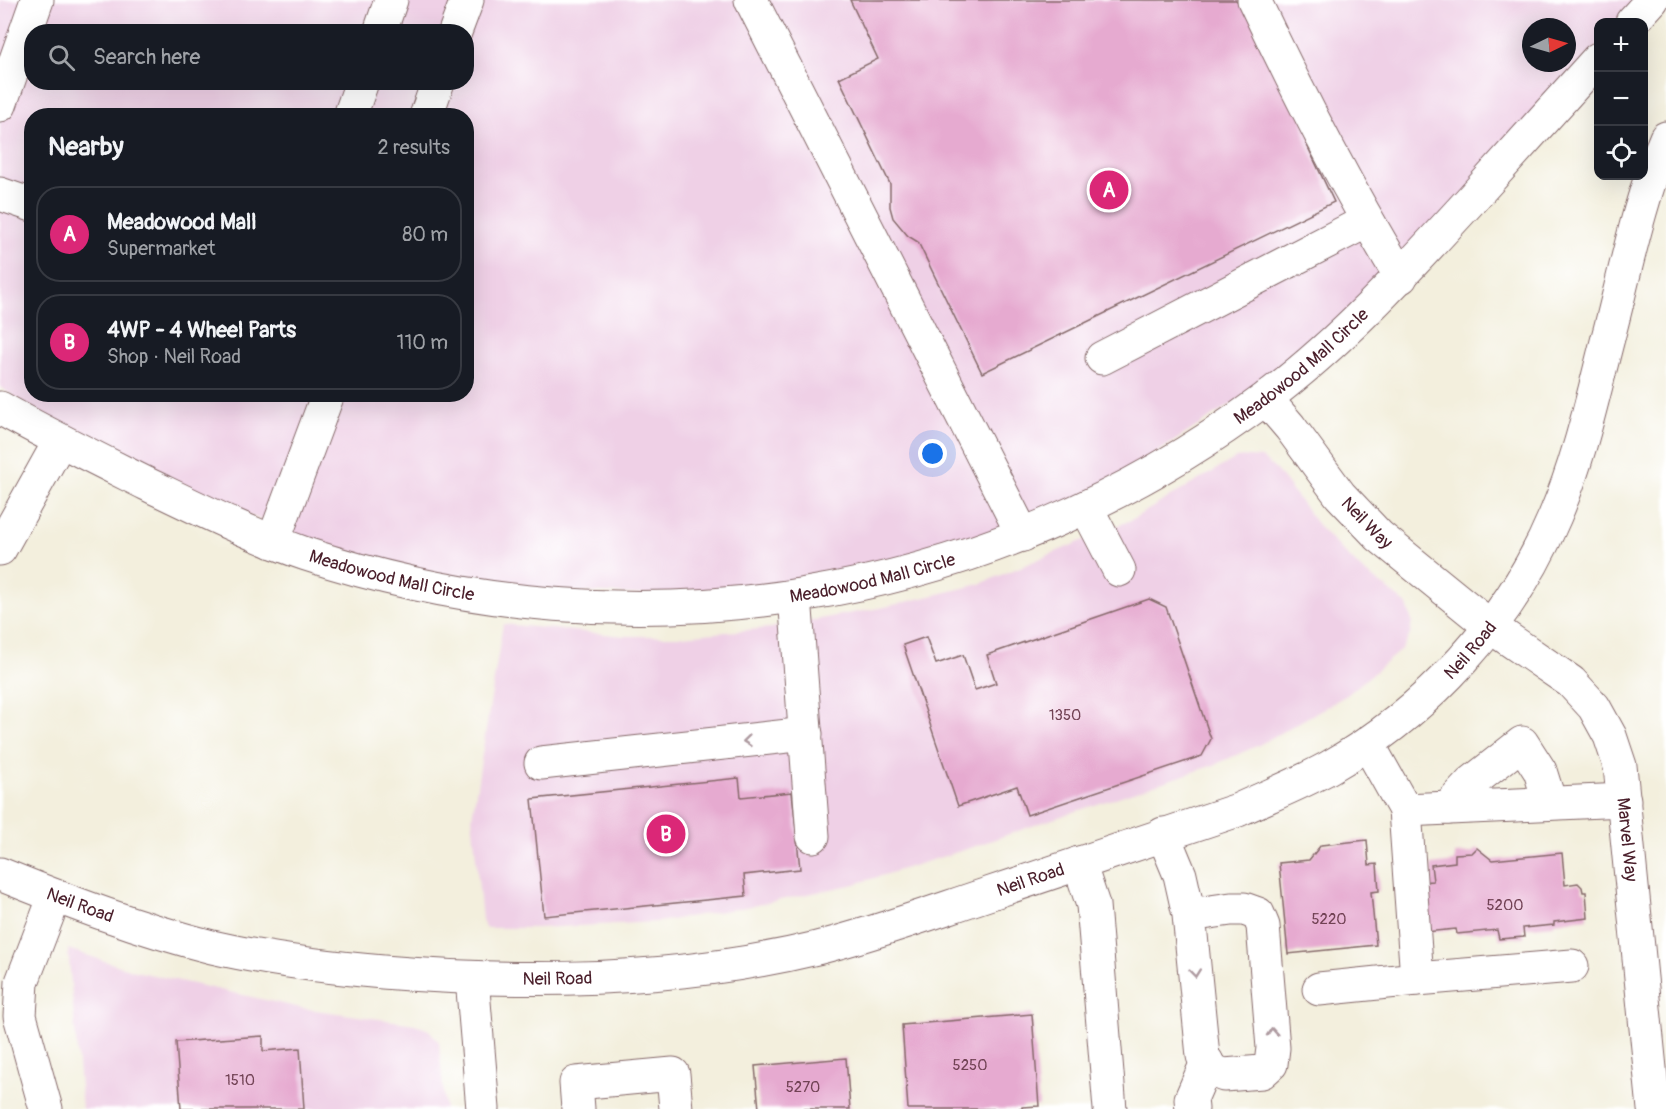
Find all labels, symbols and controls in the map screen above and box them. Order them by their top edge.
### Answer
north arrow [1522,18,1576,72]
map controls [1594,18,1648,180]
button: + [1594,18,1648,72]
search box [24,24,474,90]
icon: search [45,41,78,74]
text: Search here [93,43,200,71]
button: − [1594,72,1648,126]
button: locate [1594,126,1648,180]
text: Nearby [48,131,124,163]
text: 2 results [378,135,450,160]
pin: A [1090,168,1128,213]
text: Meadowood Mall [107,208,256,236]
text: A [63,222,76,247]
text: 80 m [402,222,448,247]
text: Supermarket [107,236,216,261]
street label: Meadowood Mall Circle [1229,303,1374,430]
text: 4WP - 4 Wheel Parts [107,316,296,344]
text: B [64,330,75,355]
text: 110 m [397,330,448,355]
text: Shop · Neil Road [107,344,241,369]
your location [918,439,947,468]
street label: Neil Way [1336,492,1397,554]
street label: Meadowood Mall Circle [306,545,476,607]
street label: Meadowood Mall Circle [788,548,958,608]
street label: Neil Road [1439,617,1502,685]
house number: 1350 [1049,706,1081,725]
one-way arrow [743,734,752,747]
street label: Marvel Way [1611,797,1642,883]
pin: B [646,812,686,856]
street label: Neil Road [994,858,1067,902]
street label: Neil Road [43,883,117,928]
house number: 5200 [1486,896,1524,915]
house number: 5220 [1311,910,1347,929]
street label: Neil Road [523,967,593,991]
one-way arrow [1188,969,1201,978]
one-way arrow [1265,1028,1278,1037]
house number: 5250 [953,1056,987,1075]
house number: 1510 [225,1071,255,1090]
house number: 5270 [786,1078,820,1097]

